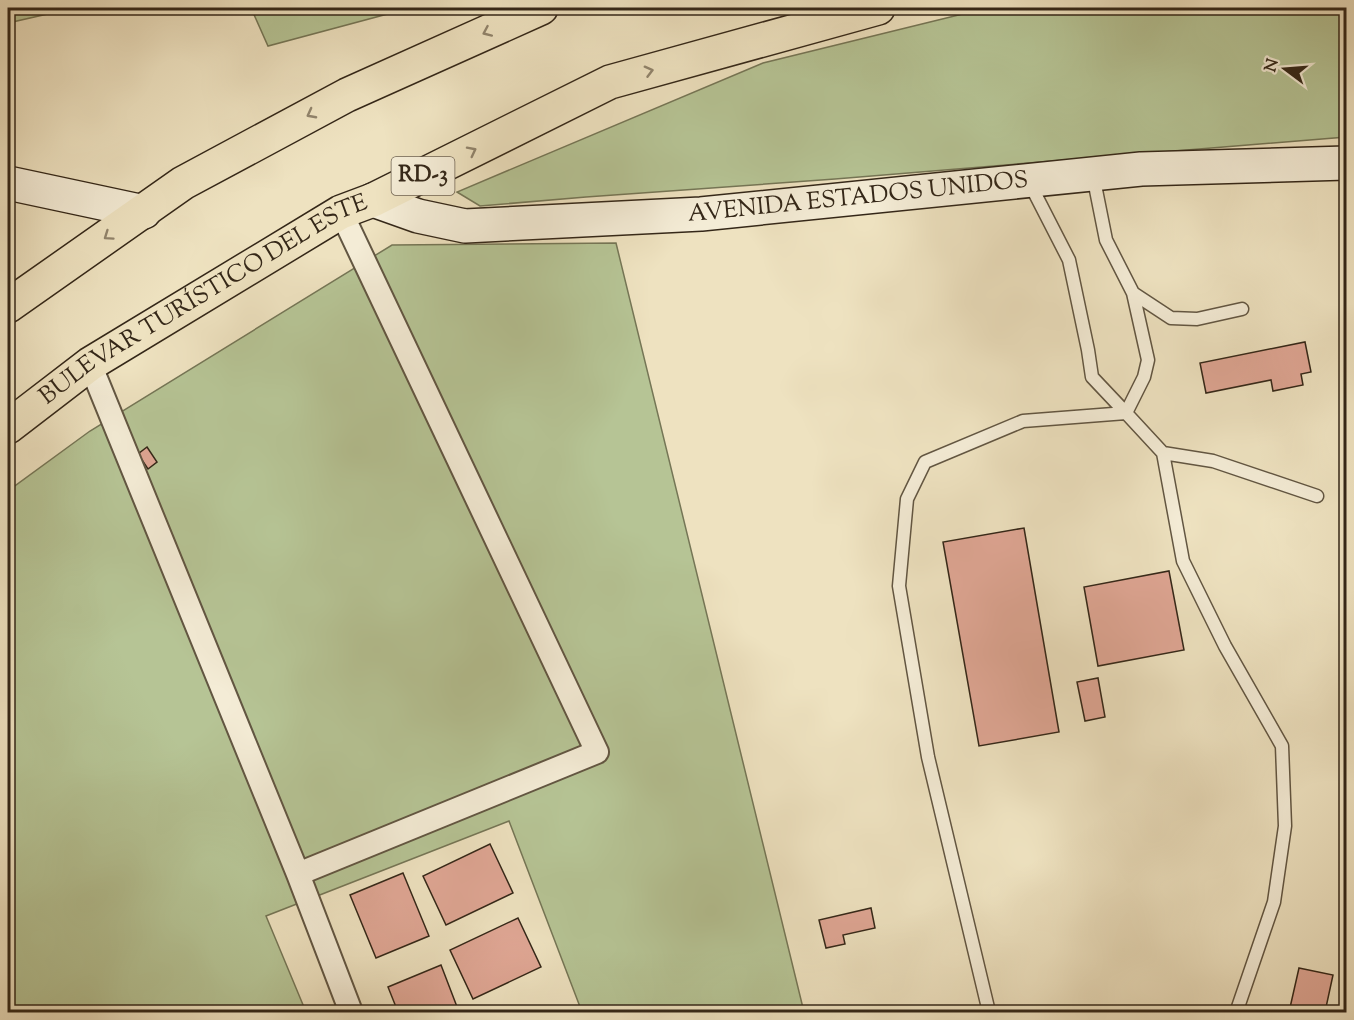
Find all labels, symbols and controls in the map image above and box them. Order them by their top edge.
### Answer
one-way arrow [483,24,494,36]
north arrow [1255,39,1315,99]
text: N [1260,56,1286,75]
one-way arrow [643,66,654,78]
one-way arrow [307,107,317,118]
one-way arrow [465,147,476,158]
road number: RD-3 [392,157,454,195]
street label: AVENIDA ESTADOS UNIDOS [687,164,1030,232]
street label: BULEVAR TURÍSTICO DEL ESTE [32,186,373,414]
one-way arrow [104,229,115,240]

